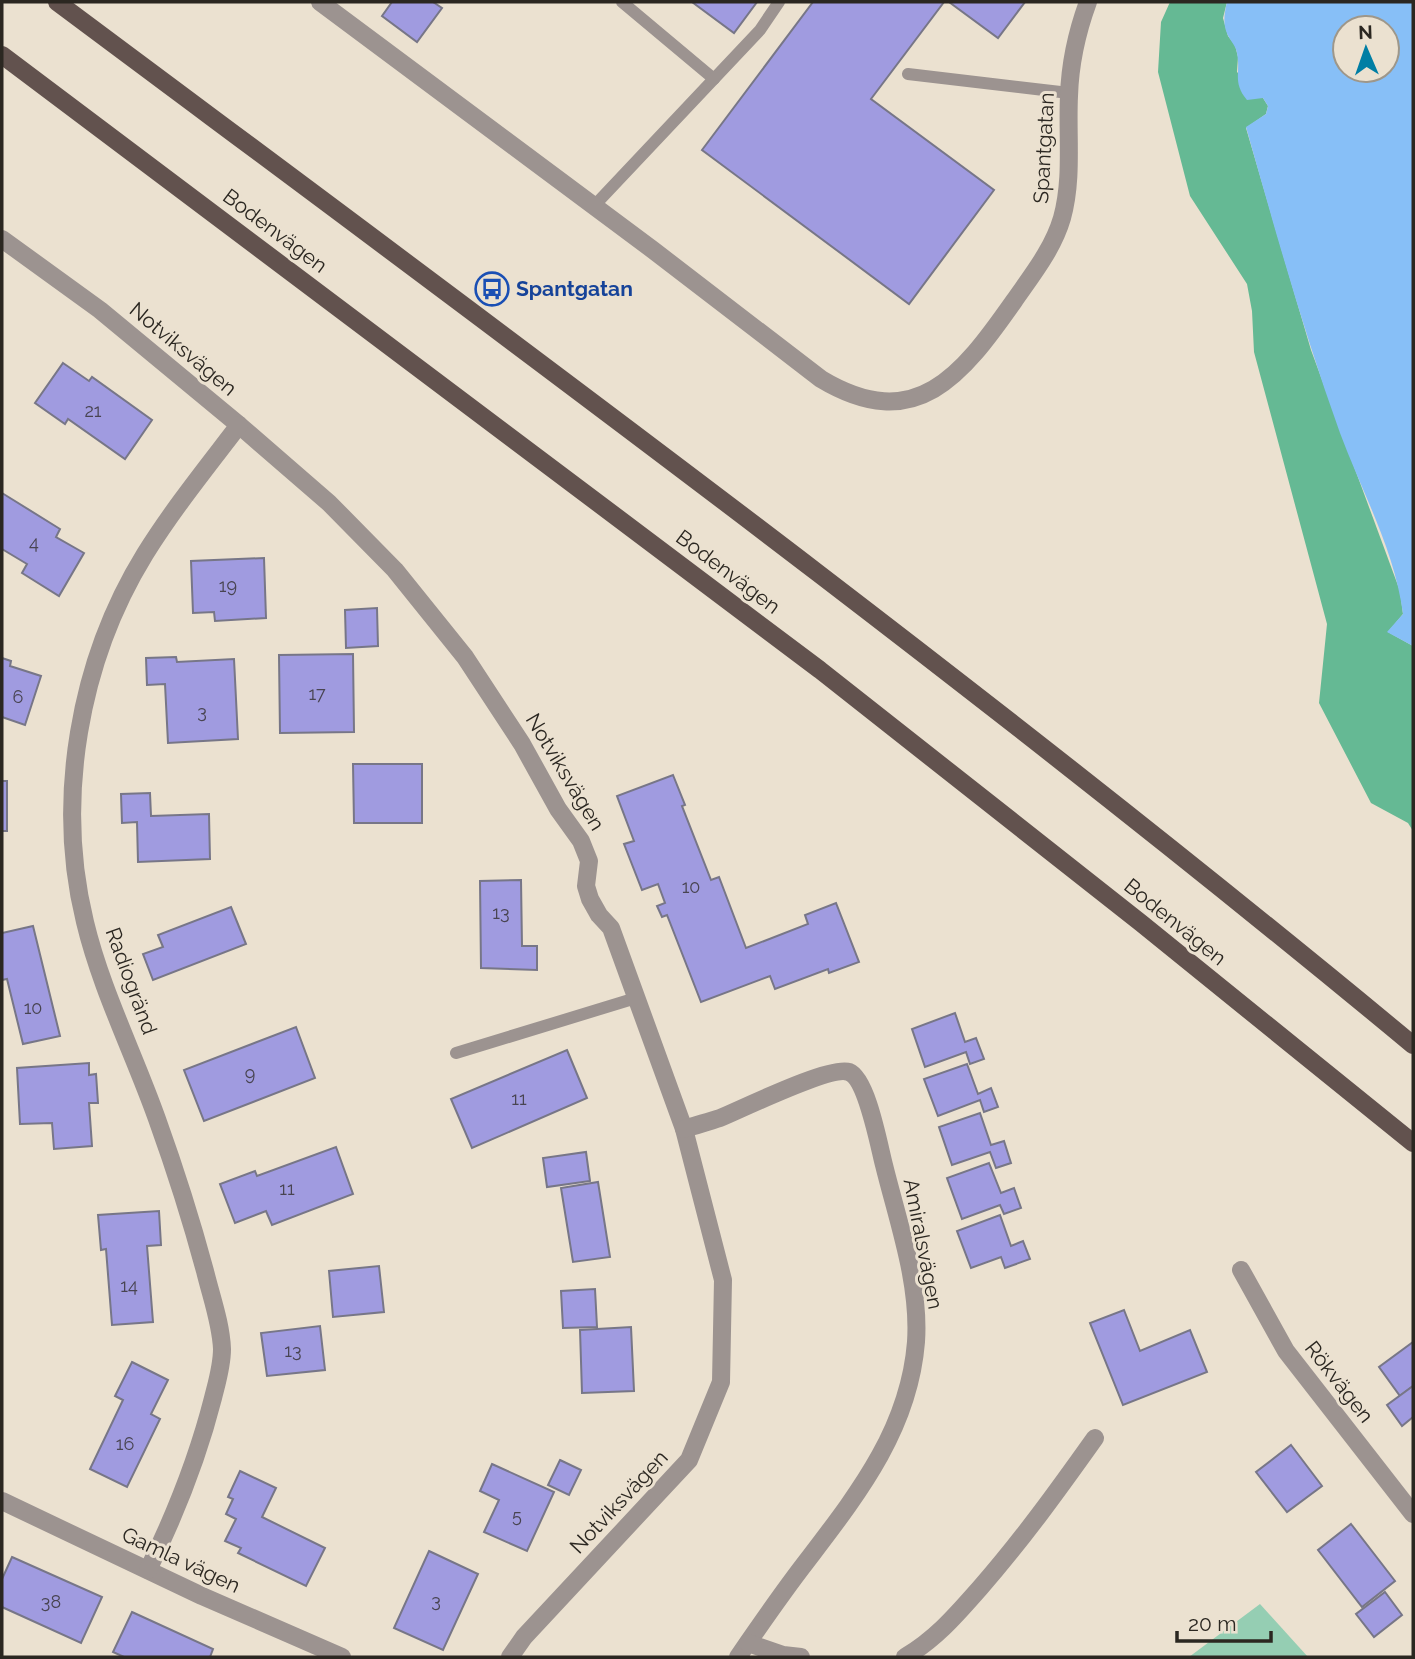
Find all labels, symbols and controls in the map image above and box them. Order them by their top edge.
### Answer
north arrow [1331,14,1401,84]
text: N [1358,21,1373,43]
street label: Spantgatan [1028,92,1059,204]
street label: Bodenvägen [218,183,332,278]
bus stop icon: Spantgatan [473,270,511,308]
place label: Spantgatan [516,276,633,301]
street label: Notviksvägen [125,297,242,401]
house number: 21 [84,400,102,421]
street label: Bodenvägen [671,524,785,619]
house number: 4 [29,532,39,553]
house number: 19 [219,575,237,596]
house number: 17 [308,683,326,704]
house number: 6 [13,686,24,707]
house number: 3 [197,701,207,722]
street label: Notviksvägen [521,709,610,835]
street label: Bodenvägen [1119,873,1231,970]
house number: 10 [682,876,700,897]
house number: 13 [492,902,510,923]
street label: Radiogränd [101,924,162,1038]
house number: 10 [24,997,42,1018]
house number: 9 [245,1063,255,1084]
house number: 11 [511,1088,527,1109]
street label: Amiralsvägen [899,1177,948,1311]
house number: 11 [279,1178,295,1199]
house number: 14 [120,1275,138,1296]
street label: Rökvägen [1300,1336,1379,1428]
house number: 13 [284,1340,302,1361]
house number: 16 [116,1433,134,1454]
street label: Notviksvägen [564,1445,673,1559]
house number: 5 [512,1505,522,1526]
street label: Gamla vägen [118,1521,244,1598]
house number: 3 [431,1590,441,1611]
house number: 38 [41,1591,61,1612]
scale bar [1177,1600,1272,1644]
text: 20 m [1188,1611,1236,1636]

